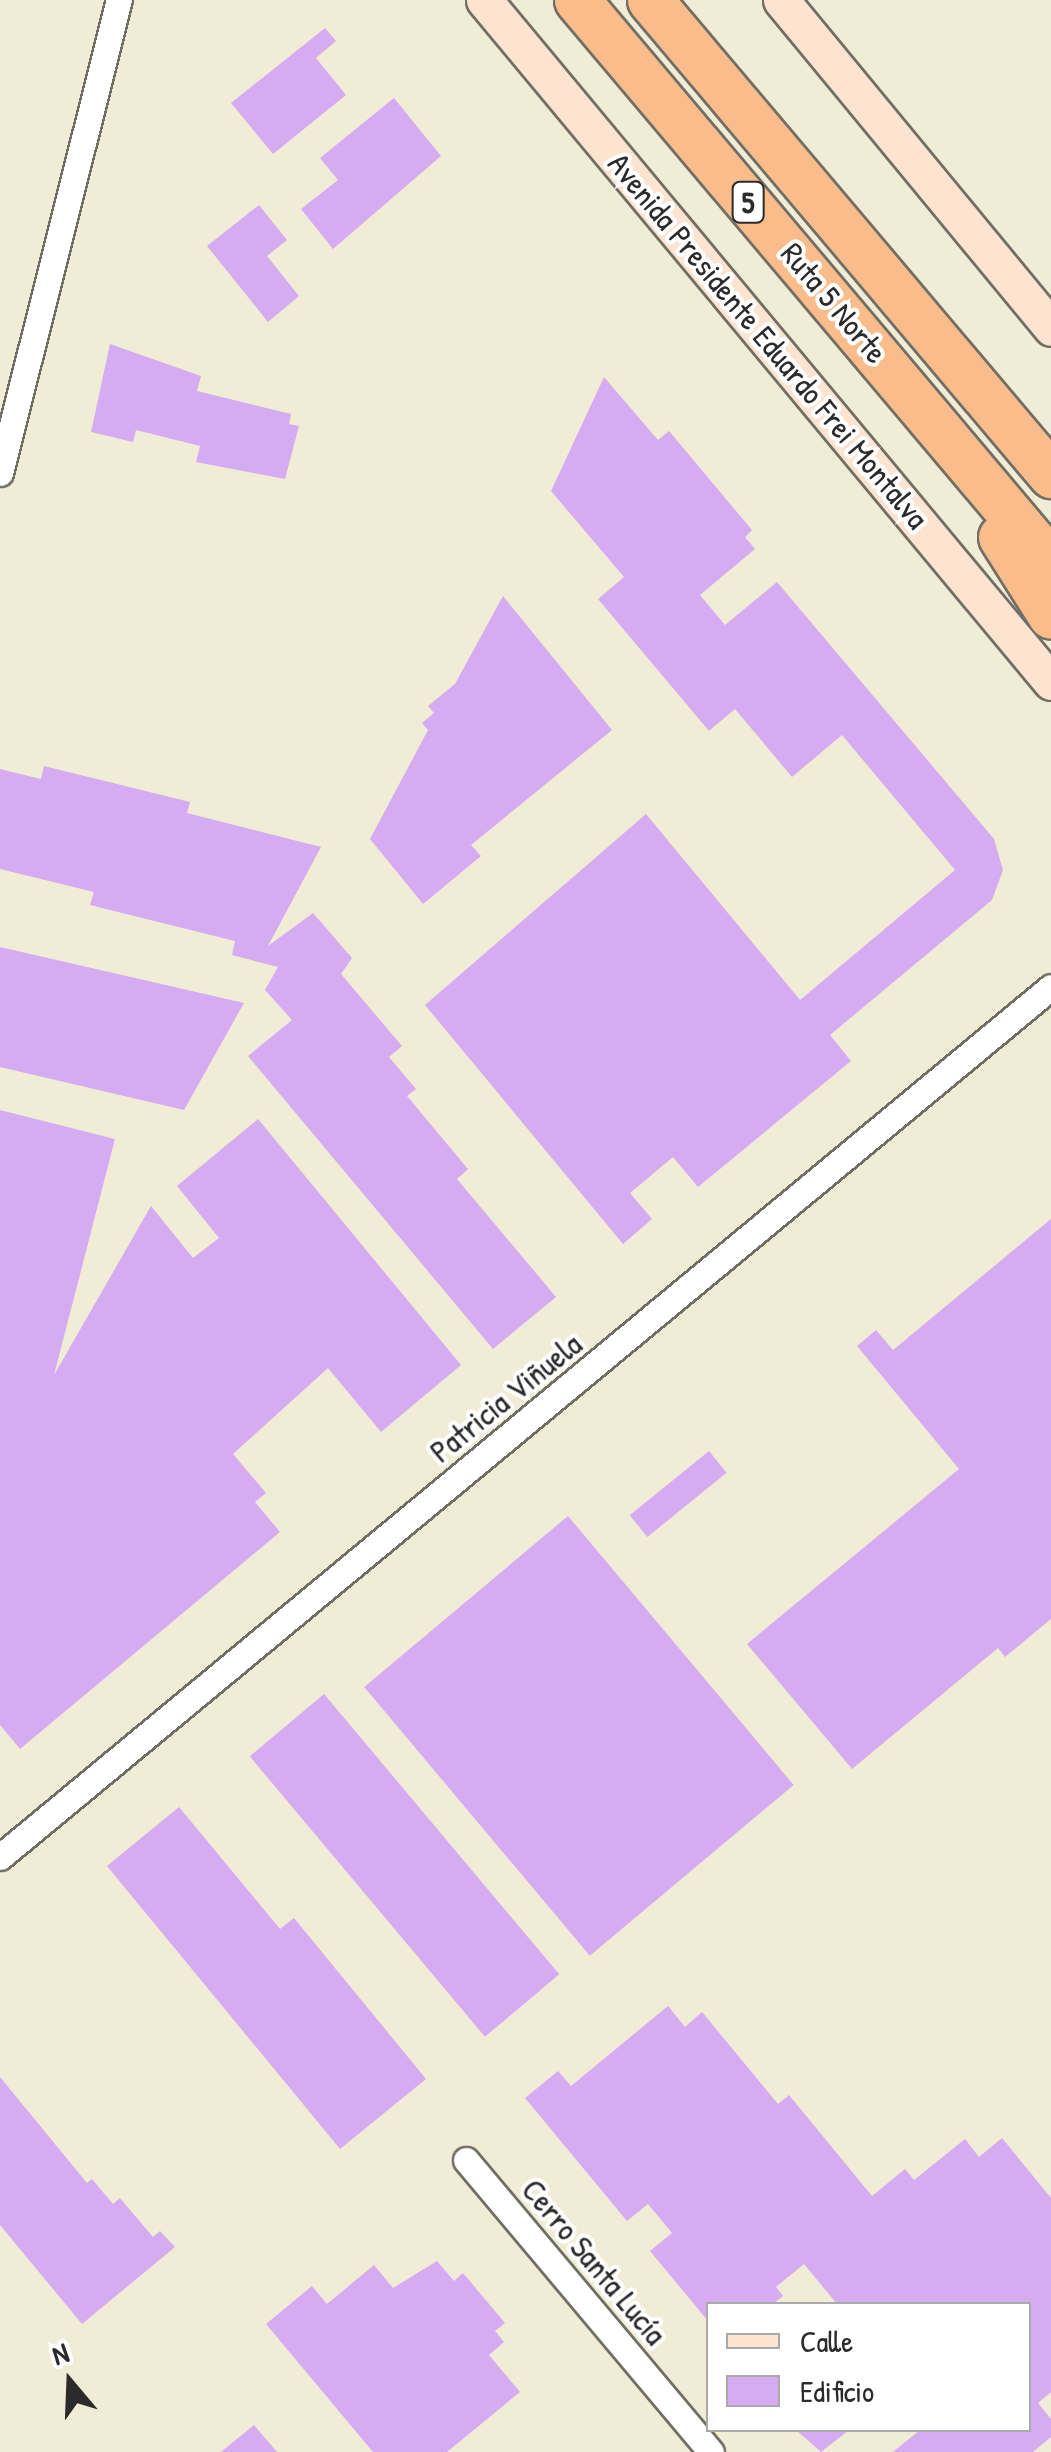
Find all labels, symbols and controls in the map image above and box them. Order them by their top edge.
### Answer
street label: Avenida Presidente Eduardo Frei Montalva [600,145,936,537]
road number: 5 [730,177,766,227]
street label: Ruta 5 Norte [773,235,895,371]
street label: Patricia Viñuela [422,1325,590,1471]
street label: Cerro Santa Lucía [514,2171,674,2353]
legend [706,2302,1031,2432]
text: Calle [800,2321,853,2361]
north arrow [20,2332,120,2432]
text: N [47,2333,73,2374]
text: Edificio [800,2371,874,2411]

